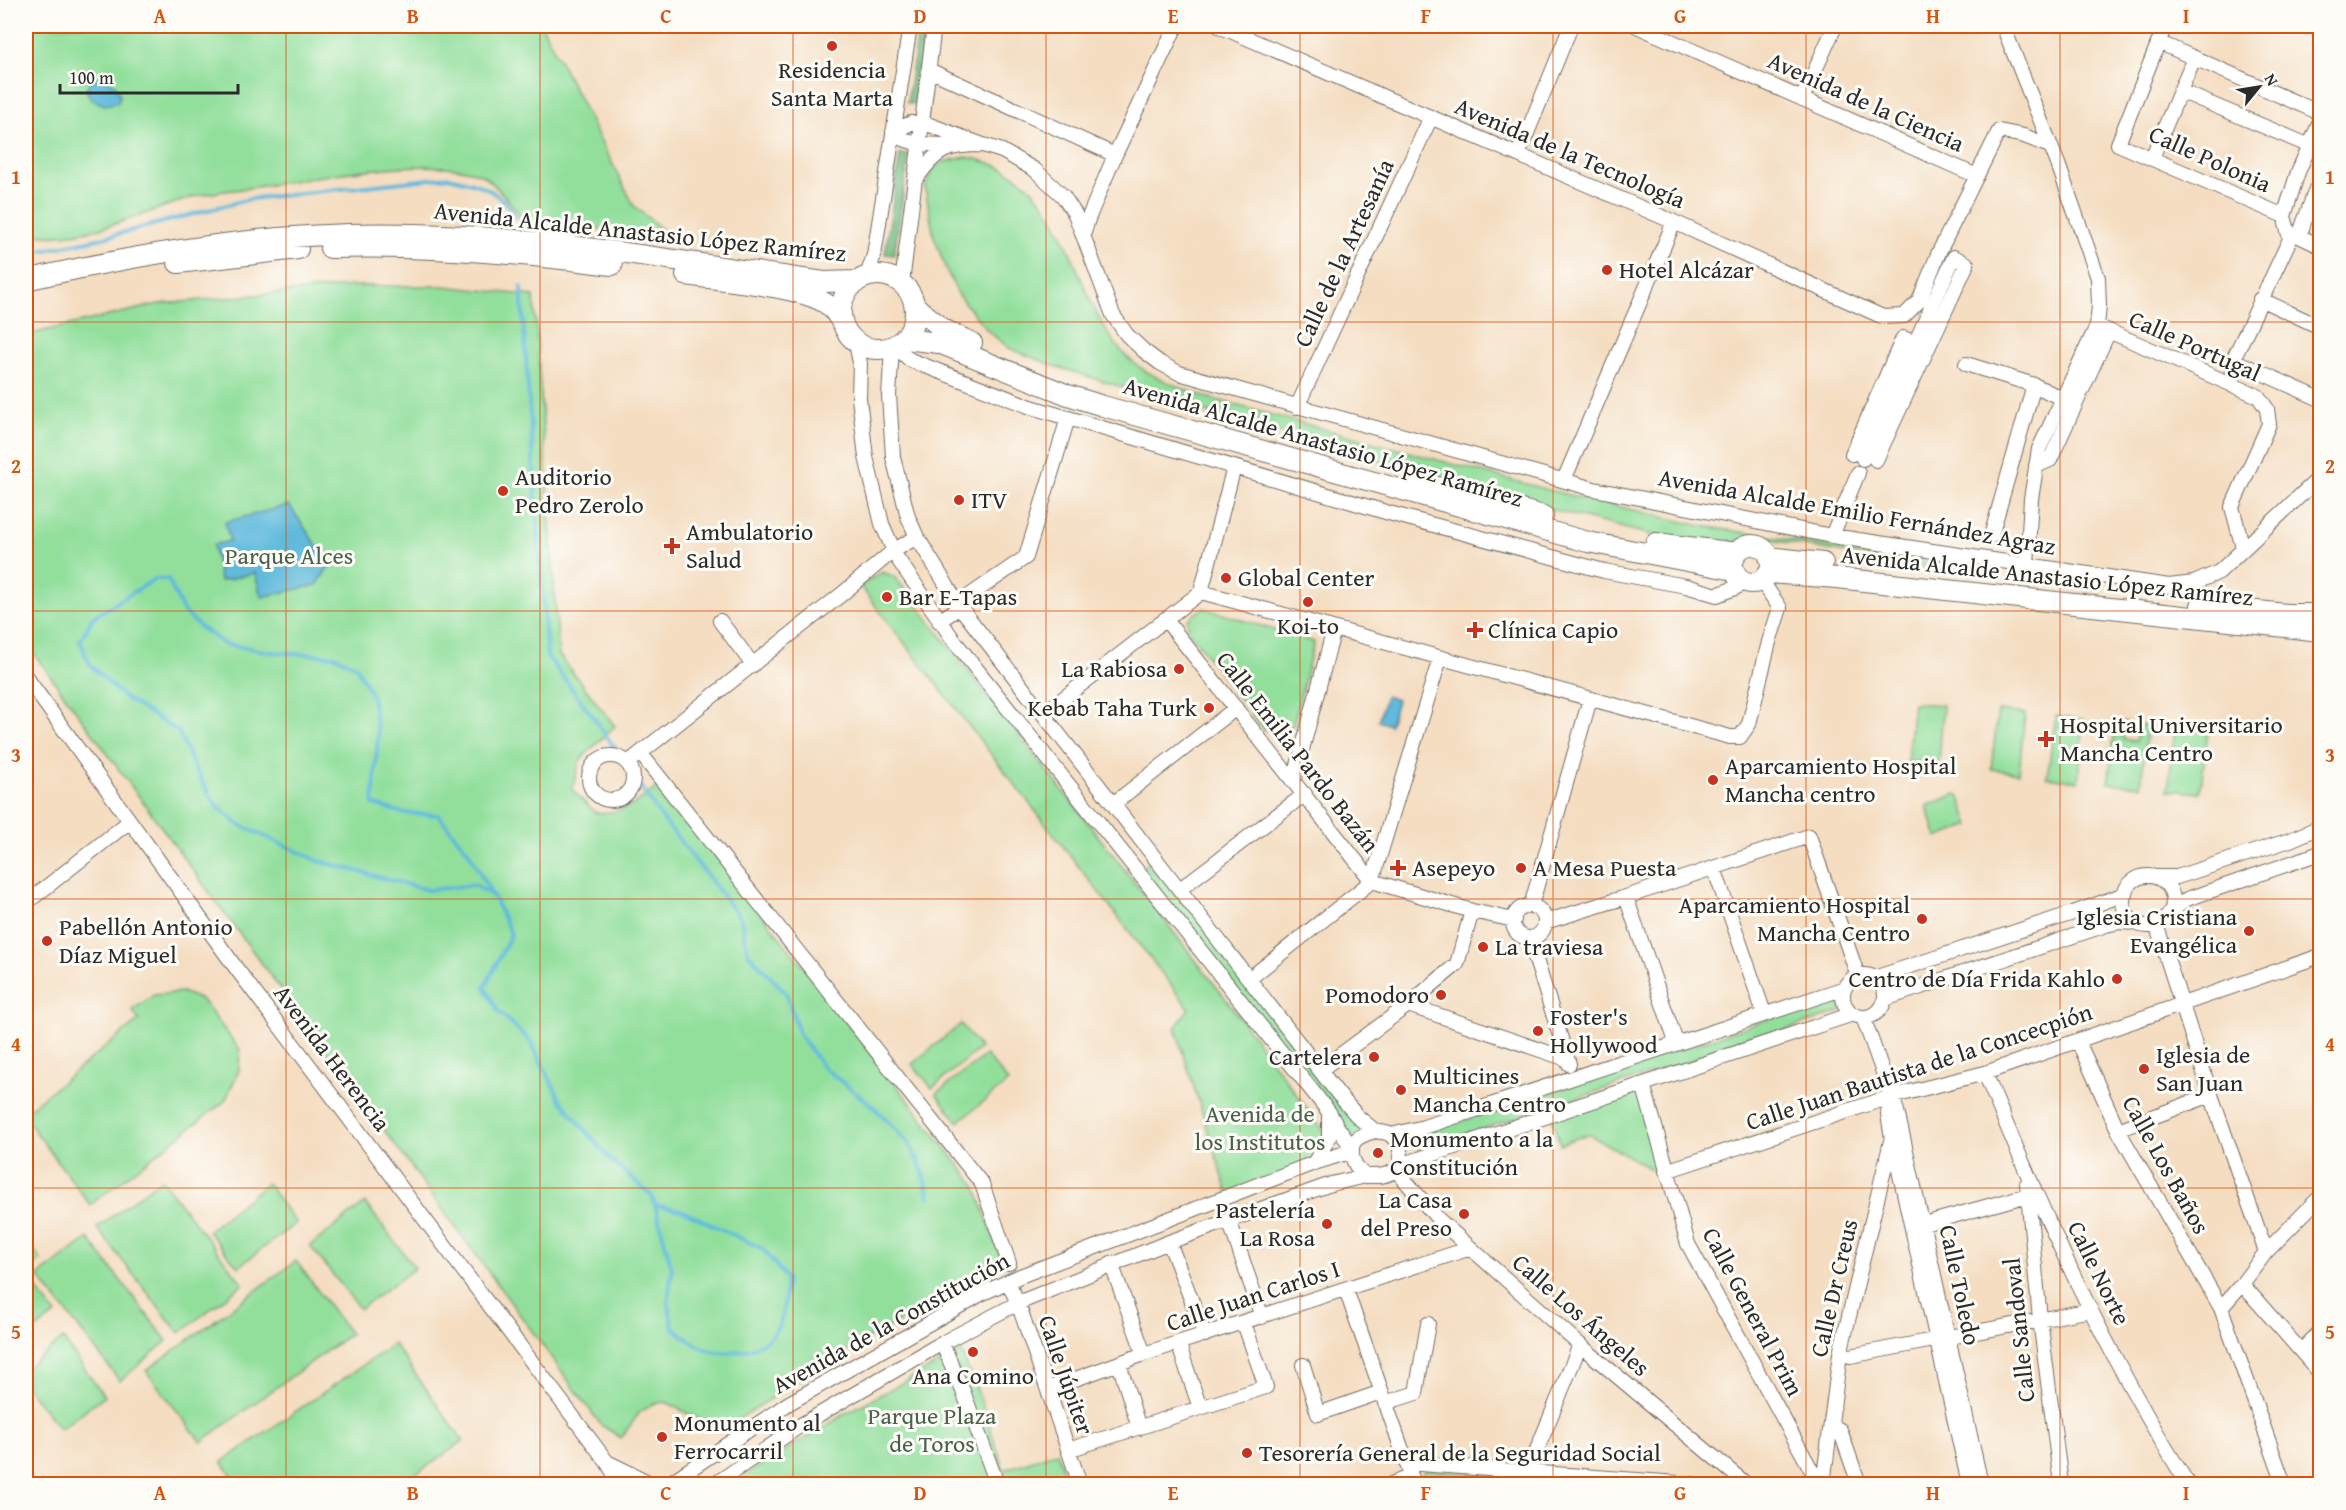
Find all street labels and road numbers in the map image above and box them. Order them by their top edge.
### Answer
street label: Avenida de la Ciencia [1762,43,1971,161]
street label: Avenida de la Tecnología [1449,88,1692,217]
street label: Calle Polonia [2144,116,2277,201]
street label: Calle de la Artesanía [1285,152,1403,353]
street label: Avenida Alcalde Anastasio López Ramírez [432,192,848,271]
street label: Calle Portugal [2124,301,2267,390]
street label: Avenida Alcalde Anastasio López Ramírez [1119,368,1527,515]
street label: Avenida Alcalde Emilio Fernández Agraz [1656,459,2058,564]
street label: Avenida Alcalde Anastasio López Ramírez [1839,536,2255,615]
street label: Calle Emilia Pardo Bazán [1208,643,1389,860]
street label: Avenida Herencia [266,977,400,1139]
street label: Calle Juan Bautista de la Concecpión [1741,994,2097,1139]
street label: Calle Los Baños [2114,1089,2219,1240]
street label: Calle Dr Creus [1801,1215,1866,1360]
street label: Calle Norte [2059,1215,2140,1331]
street label: Calle General Prim [1694,1221,1813,1403]
street label: Calle Toledo [1931,1221,1990,1348]
street label: Avenida de la Constitución [766,1242,1016,1402]
street label: Calle Los Ángeles [1505,1245,1658,1384]
street label: Calle Juan Carlos I [1162,1251,1344,1340]
street label: Calle Sandoval [1993,1256,2043,1404]
street label: Calle Júpiter [1030,1310,1103,1439]

